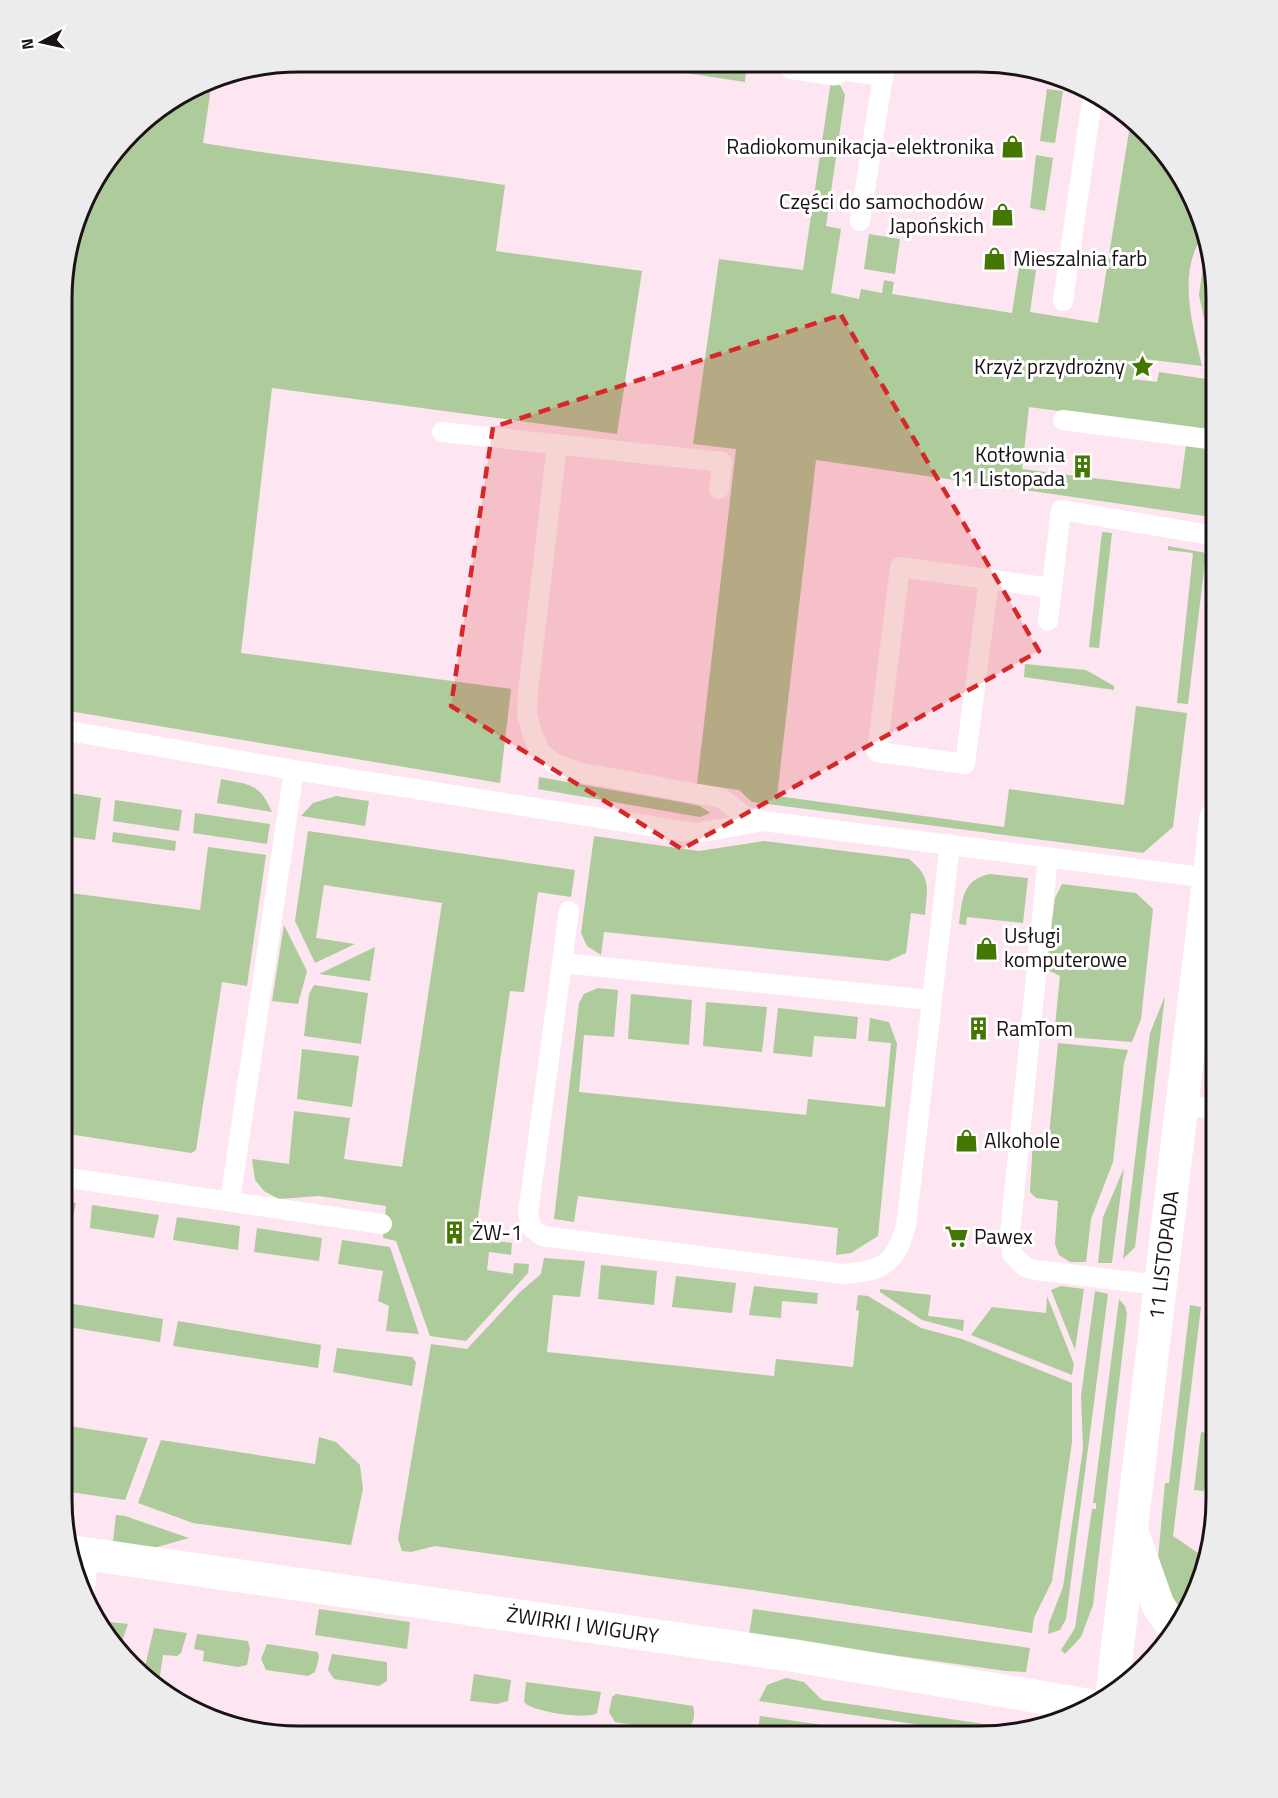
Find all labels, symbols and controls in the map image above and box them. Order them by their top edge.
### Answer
north arrow [12,12,72,72]
text: N [14,37,40,51]
place label: Radiokomunikacja-elektronika [726,130,994,162]
shop icon: Radiokomunikacja-elektronika [999,134,1025,160]
place label: Części do samochodów Japońskich [779,185,984,241]
shop icon: Części do samochodów Japońskich [989,201,1015,227]
place label: Mieszalnia farb [1013,242,1147,274]
shop icon: Mieszalnia farb [982,246,1008,272]
place label: Krzyż przydrożny [974,350,1125,382]
place icon: Krzyż przydrożny [1130,354,1156,380]
place label: Kotłownia 11 Listopada [951,438,1065,494]
building icon: Kotłownia 11 Listopada [1070,454,1096,480]
place label: Usługi komputerowe [1004,919,1127,975]
shop icon: Usługi komputerowe [973,935,999,961]
place label: RamTom [996,1012,1073,1044]
building icon: RamTom [965,1016,991,1042]
place label: Alkohole [984,1124,1060,1156]
shop icon: Alkohole [953,1128,979,1154]
street label: 11 LISTOPADA [1140,1188,1187,1321]
place label: ŻW-1 [472,1216,522,1248]
building icon: ŻW-1 [441,1220,467,1246]
place label: Pawex [974,1220,1033,1252]
supermarket icon: Pawex [943,1224,969,1250]
street label: ŻWIRKI I WIGURY [505,1598,662,1651]

